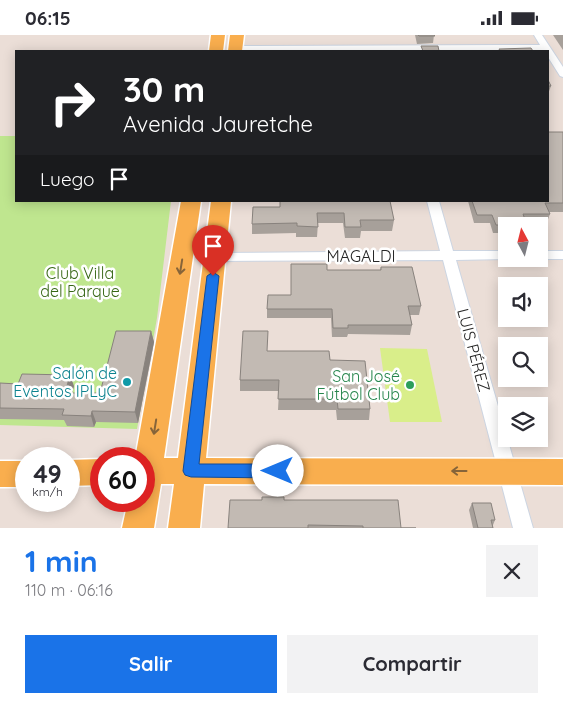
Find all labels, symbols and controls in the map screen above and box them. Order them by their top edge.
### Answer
text: 06:15 [25,6,71,30]
text: 30 m [123,67,205,111]
icon: right [40,70,105,135]
text: Avenida Jauretche [123,110,313,138]
icon: arrive [105,165,133,193]
text: Luego [40,167,95,191]
north arrow [498,217,548,267]
map controls [498,217,548,447]
pin [192,225,234,276]
icon: arrive [199,232,227,260]
street label: MAGALDI [327,246,396,266]
one-way arrow [175,258,185,274]
park label: Club Villa del Parque [40,263,120,301]
button: sound [498,277,548,327]
street label: LUIS PÉREZ [453,306,495,394]
button: search [498,337,548,387]
place label: Salón de Eventos IPLyC [13,363,117,401]
place label: San José Fútbol Club [316,366,400,404]
marker: Salón de Eventos IPLyC [121,376,133,388]
marker: San José Fútbol Club [404,379,416,391]
button: layers [498,397,548,447]
one-way arrow [150,419,160,435]
position arrow [251,444,303,496]
speed limit sign: 60 [90,447,155,512]
text: 49 [33,458,62,489]
one-way arrow [451,467,467,476]
text: km/h [32,484,63,499]
text: 1 min [25,542,98,580]
button: close [486,545,538,597]
text: 110 m · 06:16 [25,580,113,600]
button: Salir [25,635,277,693]
button: Compartir [287,635,538,693]

